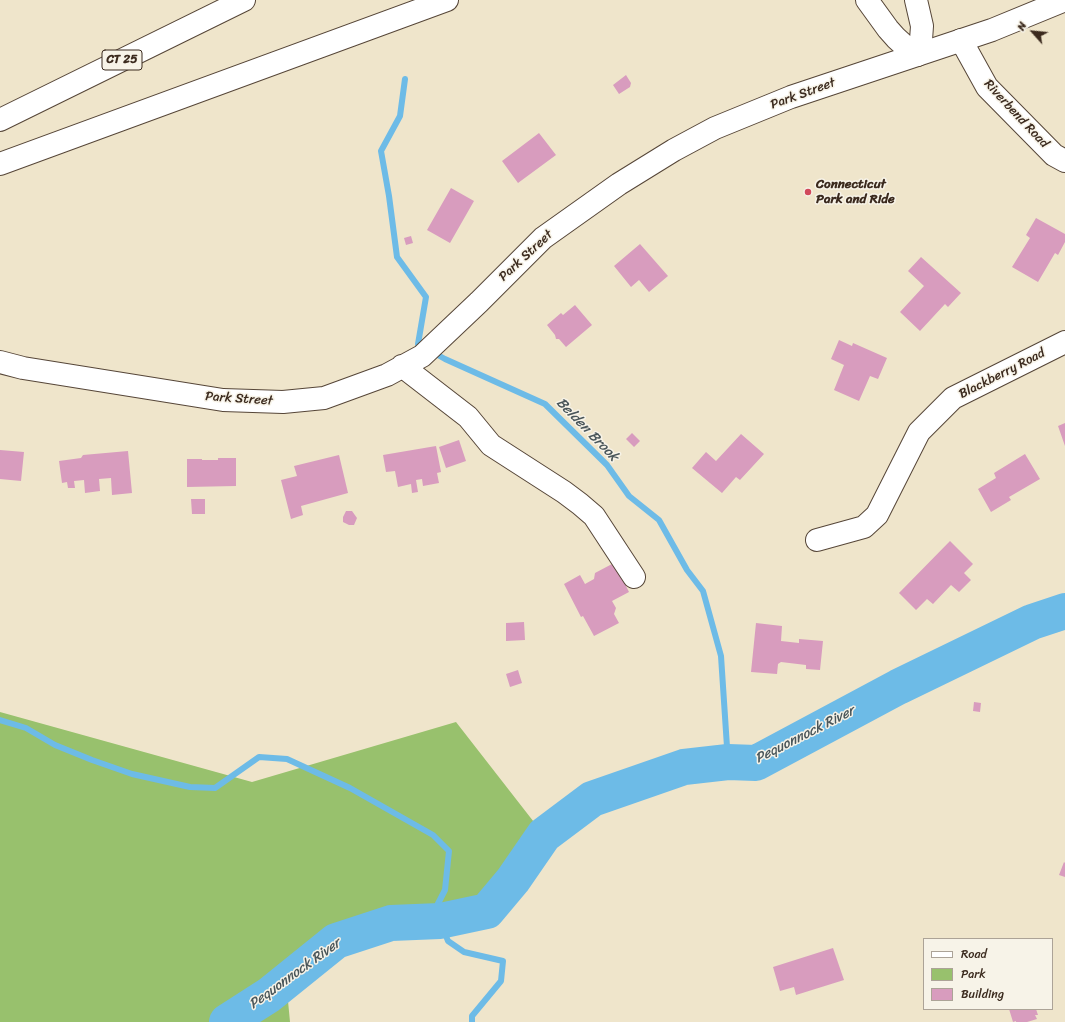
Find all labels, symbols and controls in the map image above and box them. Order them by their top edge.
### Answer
north arrow [1013,12,1053,52]
text: N [1012,19,1032,34]
road number: CT 25 [102,50,142,70]
street label: Park Street [768,75,838,113]
street label: Riverbend Road [980,77,1052,151]
place label: Connecticut Park and Ride [816,177,895,208]
marker: Connecticut Park and Ride [803,187,813,197]
street label: Park Street [496,227,556,285]
street label: Blackberry Road [956,346,1048,402]
street label: Park Street [205,389,273,409]
water label: Belden Brook [552,395,622,465]
water label: Pequonnock River [753,703,857,767]
water label: Pequonnock River [246,935,344,1013]
legend [923,938,1053,1010]
text: Road [961,943,987,965]
text: Park [961,963,986,985]
text: Building [961,983,1004,1005]

